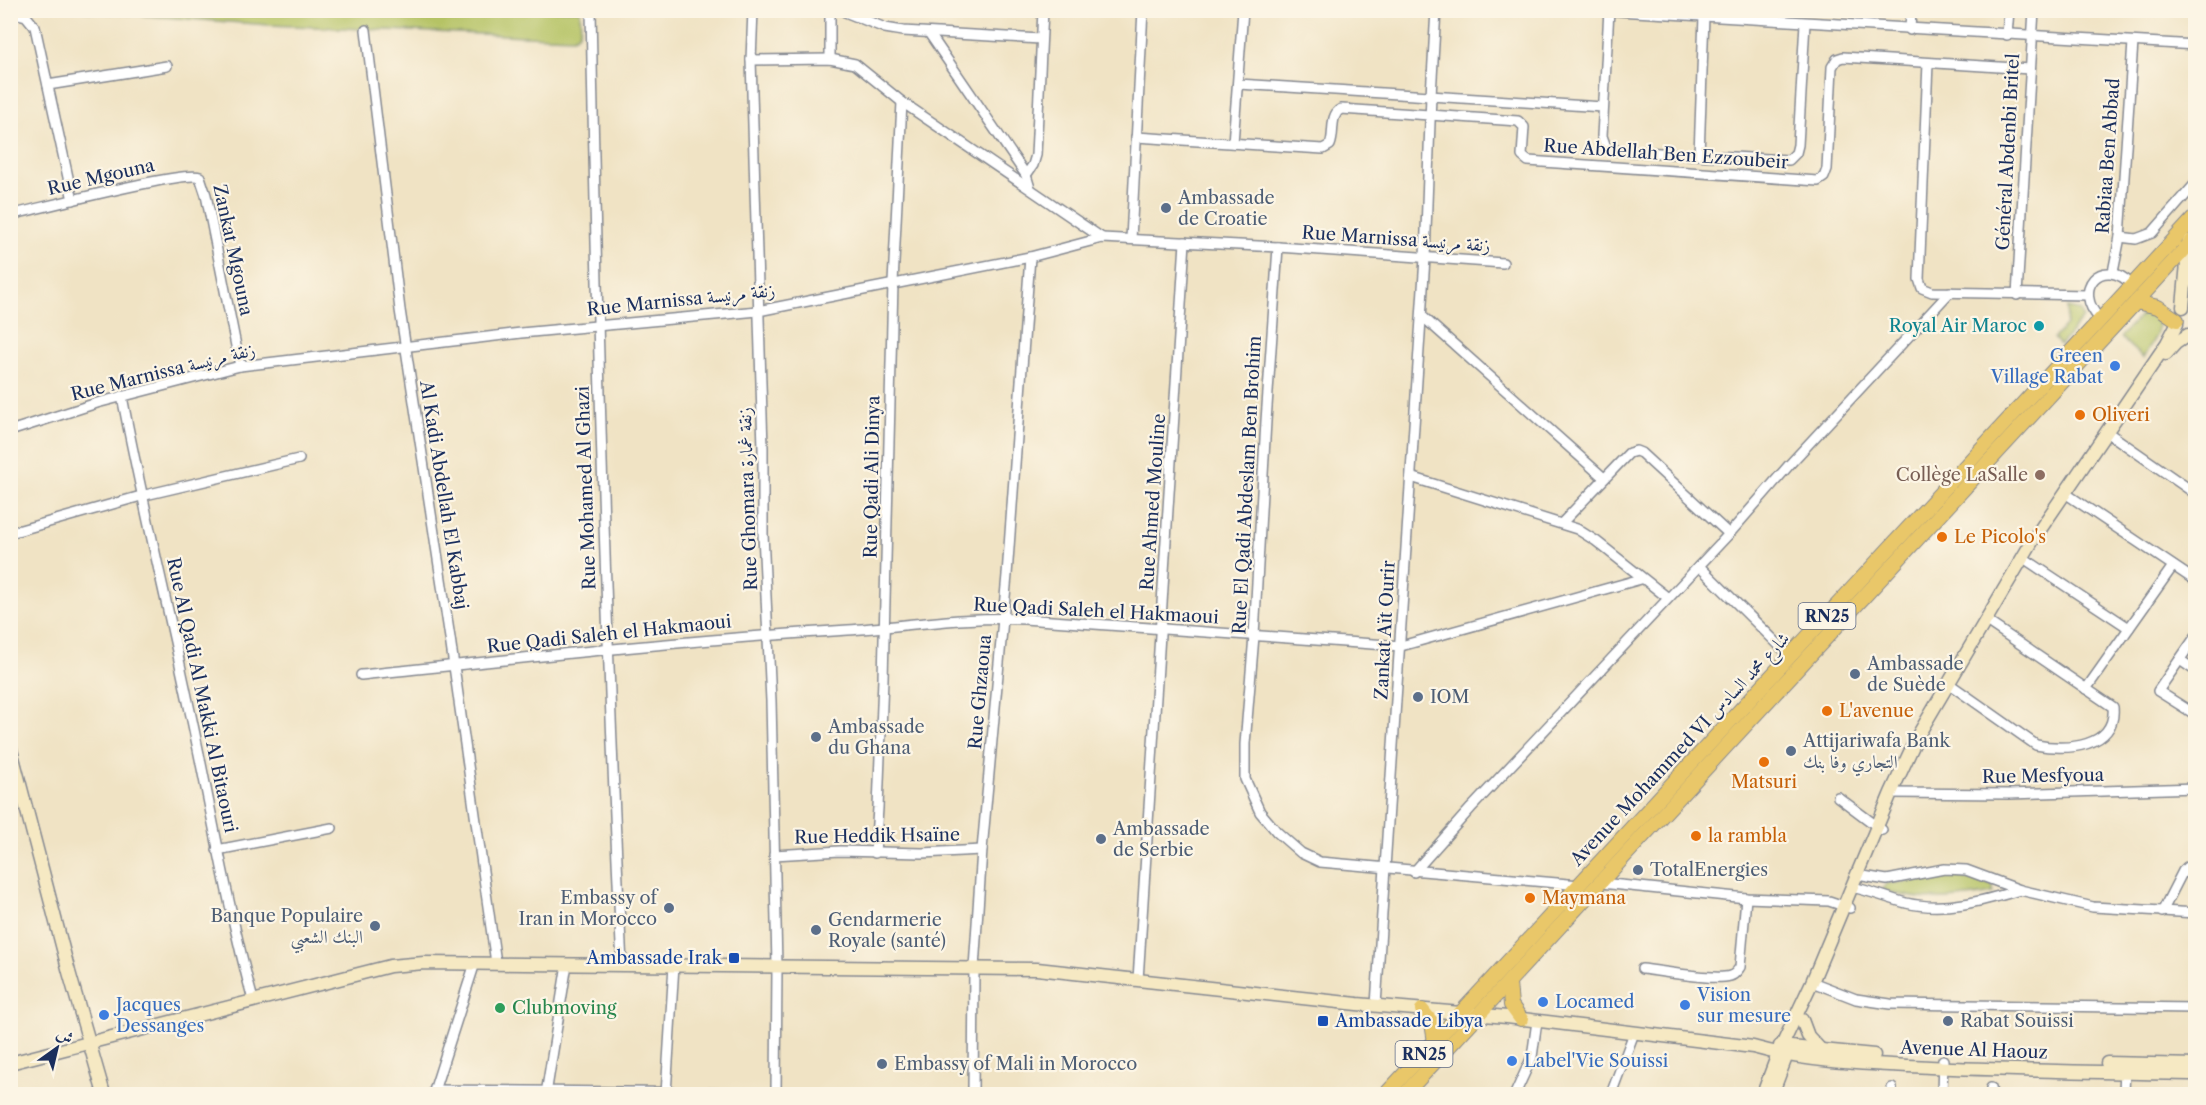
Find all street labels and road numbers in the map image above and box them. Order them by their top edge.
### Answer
street label: Général Abdenbi Britel [1992,53,2024,251]
street label: Rabiaa Ben Abbad [2092,77,2124,235]
street label: Rue Abdellah Ben Ezzoubeir [1543,134,1790,174]
street label: Rue Mgouna [45,154,157,200]
street label: Zankat Mgouna [208,182,258,318]
street label: Rue Marnissa زنقة مرنيسة [1301,221,1491,259]
street label: Rue Marnissa زنقة مرنيسة [586,279,776,323]
street label: Rue El Qadi Abdeslam Ben Brohim [1228,335,1266,635]
street label: Rue Marnissa زنقة مرنيسة [69,338,258,407]
street label: Al Kadi Abdellah El Kabbaj [415,378,473,611]
street label: Rue Mohamed Al Ghazi [571,385,601,590]
street label: Rue Qadi Ali Dinya [860,395,884,559]
street label: Rue Ghomara زنقة غمارة [734,407,762,591]
street label: Rue Ahmed Mouline [1136,413,1170,591]
street label: Rue Al Qadi Al Makki Al Bitaouri [162,555,242,835]
street label: Zankat Aït Ourir [1370,559,1400,700]
street label: Rue Qadi Saleh el Hakmaoui [973,594,1220,628]
road number: RN25 [1798,603,1856,629]
street label: Rue Qadi Saleh el Hakmaoui [486,610,733,658]
street label: Avenue Mohammed VI شارع محمد السادس [1565,628,1797,874]
street label: Rue Ghzaoua [964,633,996,750]
street label: Rue Mesfyoua [1982,764,2105,788]
street label: Rue Heddik Hsaïne [794,824,960,848]
street label: Avenue Al Haouz [1899,1036,2048,1064]
road number: RN25 [1396,1041,1452,1067]

